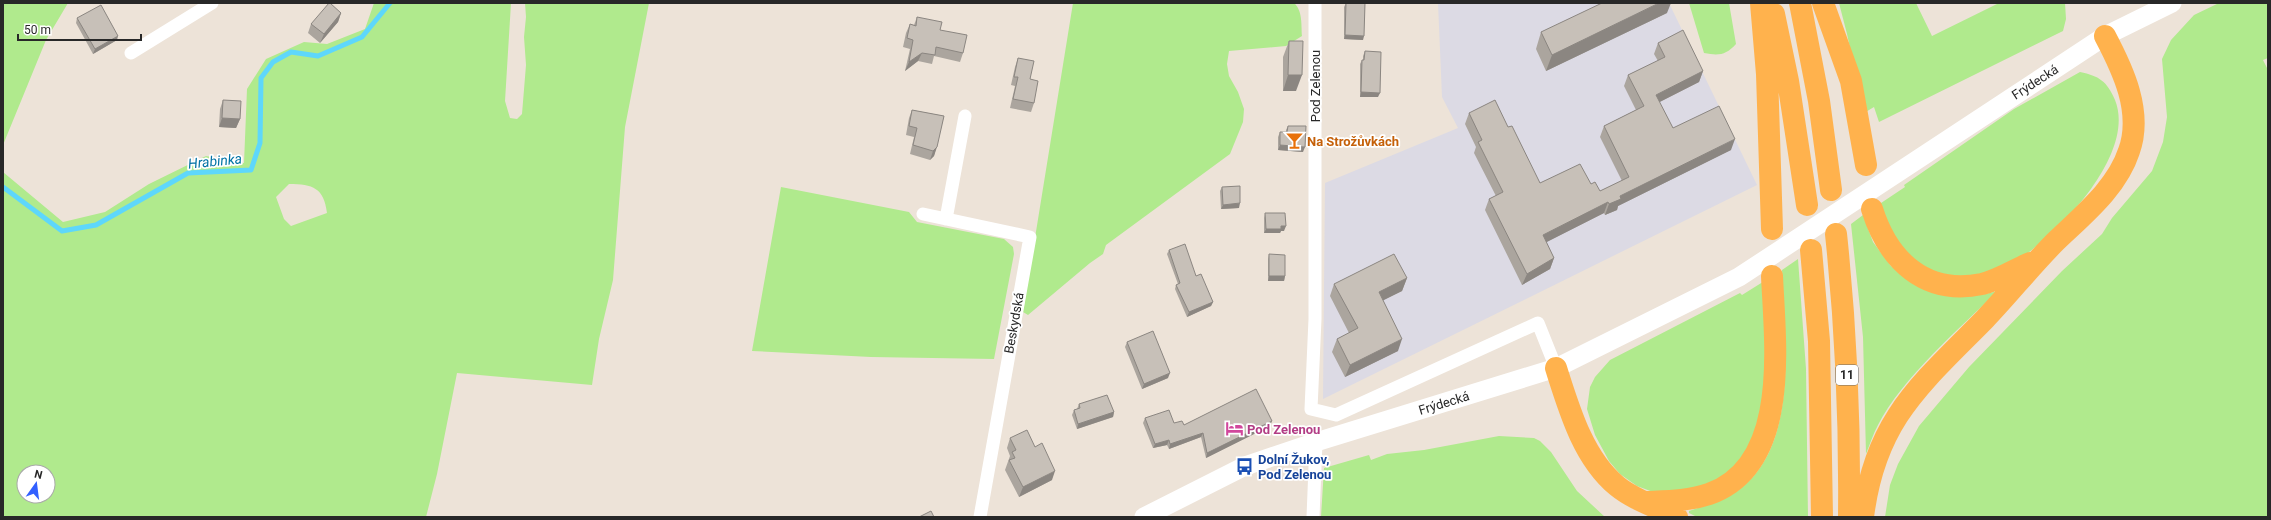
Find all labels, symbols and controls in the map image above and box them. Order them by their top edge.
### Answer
scale bar [18,16,141,42]
text: 50 m [24,23,51,37]
street label: Pod Zelenou [1308,50,1323,122]
street label: Frýdecká [2009,61,2061,103]
bar icon: Na Strožůvkách [1284,131,1304,151]
place label: Na Strožůvkách [1307,134,1399,149]
water label: Hrabinka [187,150,243,172]
street label: Beskydská [1001,291,1027,355]
road number: 11 [1836,365,1858,385]
street label: Frýdecká [1417,388,1471,418]
hotel icon: Pod Zelenou [1224,419,1244,439]
place label: Pod Zelenou [1247,422,1320,437]
place label: Dolní Žukov, Pod Zelenou [1258,452,1331,482]
bus stop icon: Dolní Žukov, Pod Zelenou [1235,456,1255,476]
north arrow [16,464,56,504]
text: N [33,468,44,482]

